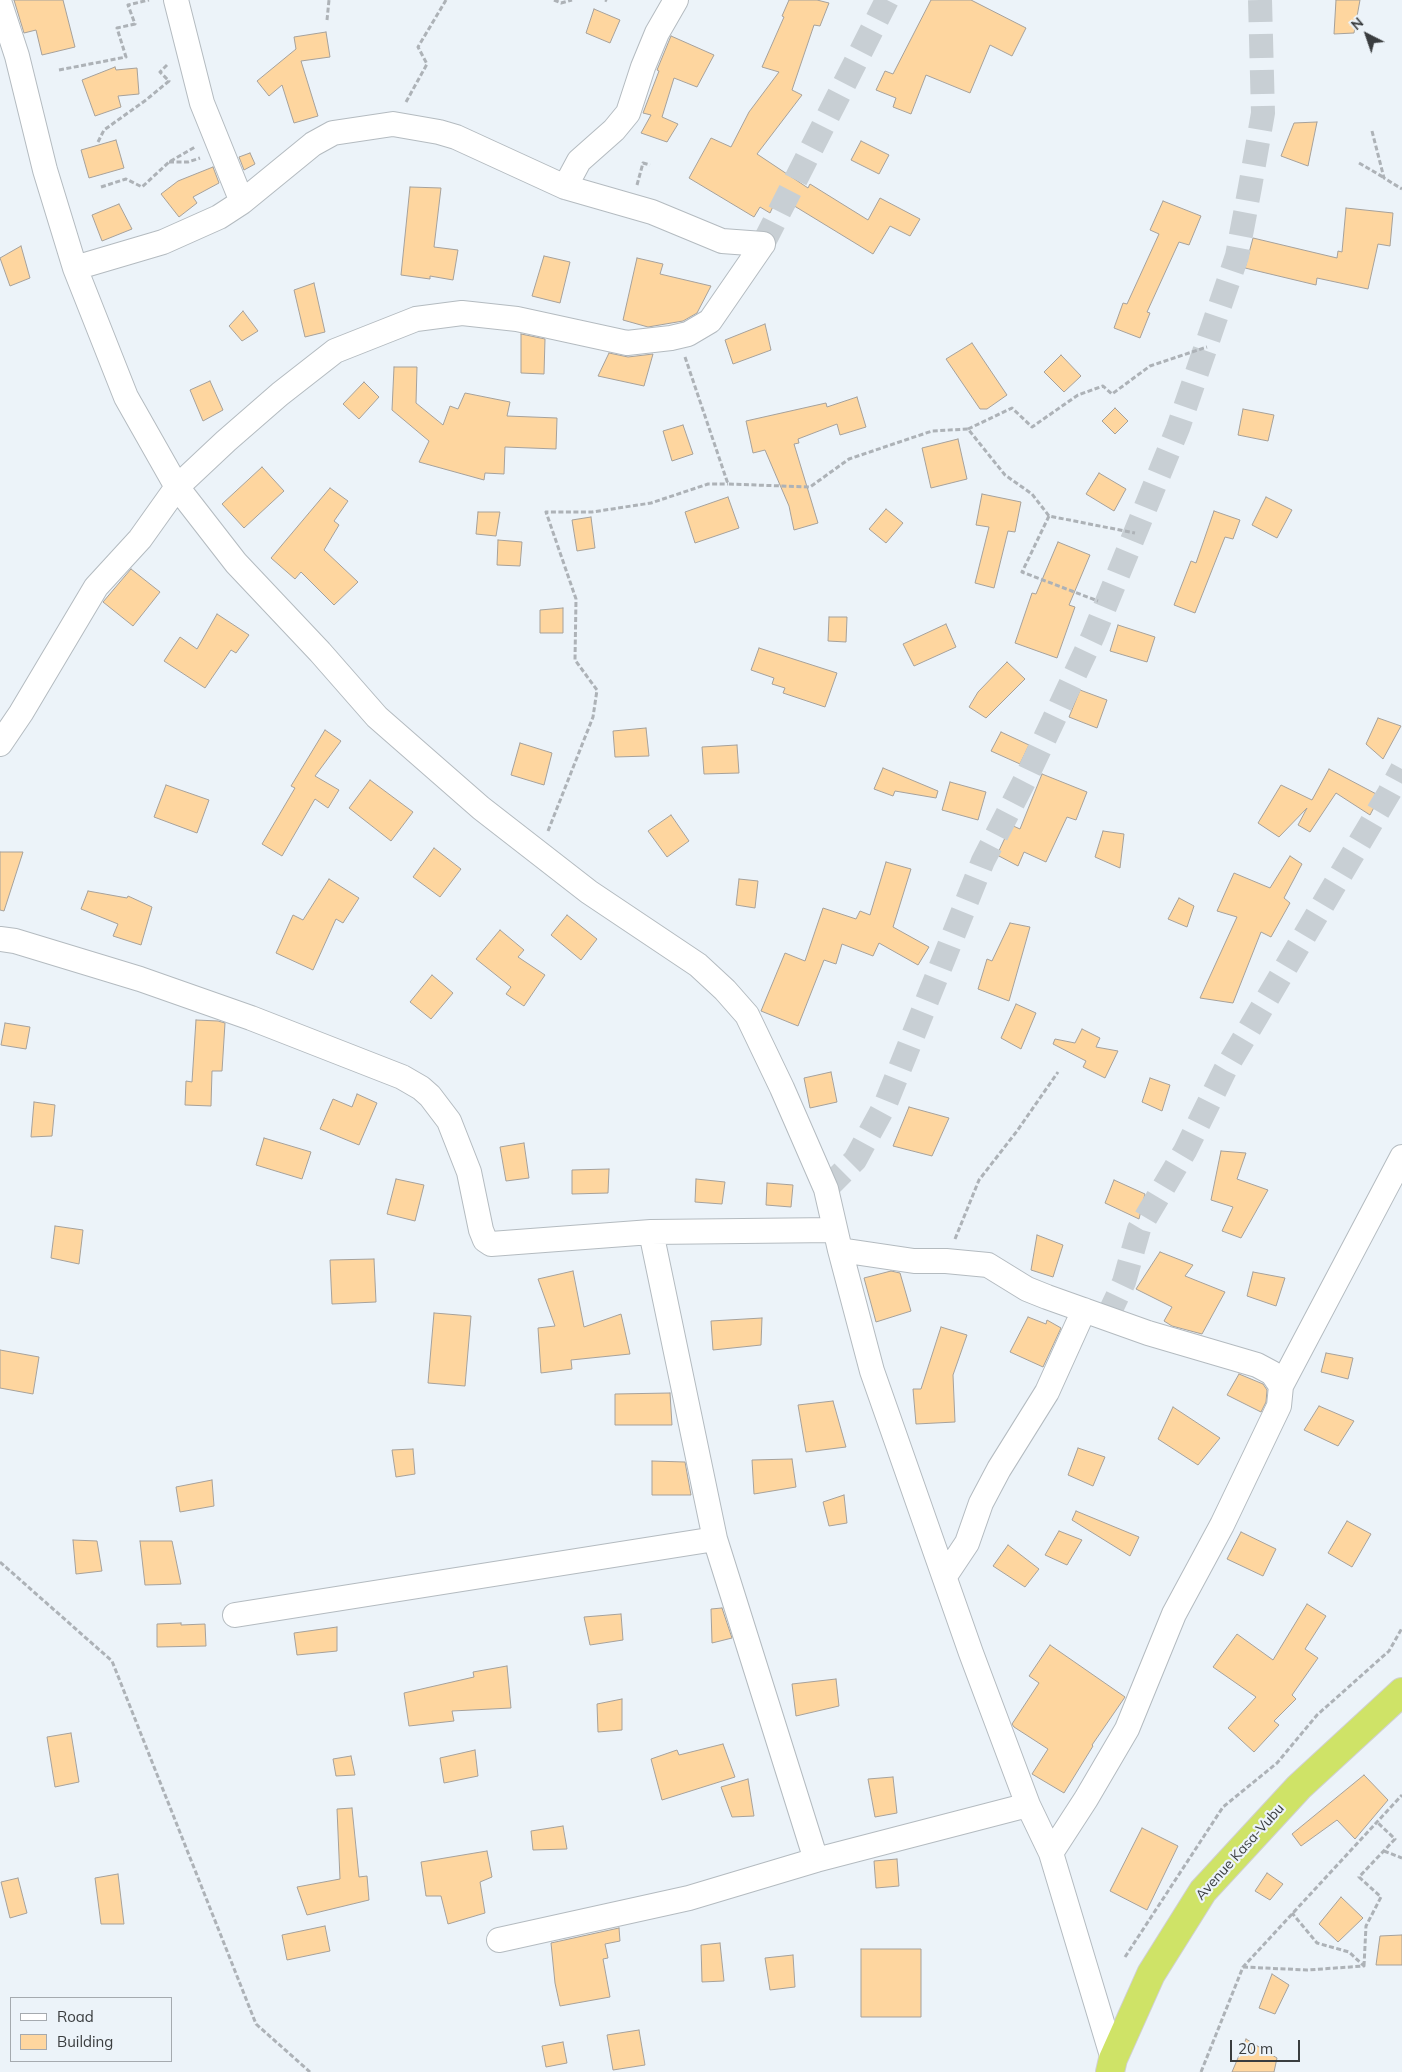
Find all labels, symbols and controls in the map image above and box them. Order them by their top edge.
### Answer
north arrow [1342,10,1392,60]
text: N [1347,13,1367,34]
street label: Avenue Kasa-Vubu [1192,1800,1288,1904]
legend [10,1997,172,2062]
text: Road [57,2007,94,2026]
scale bar [1232,2030,1302,2062]
text: Building [57,2032,113,2051]
text: 20 m [1238,2039,1273,2058]

